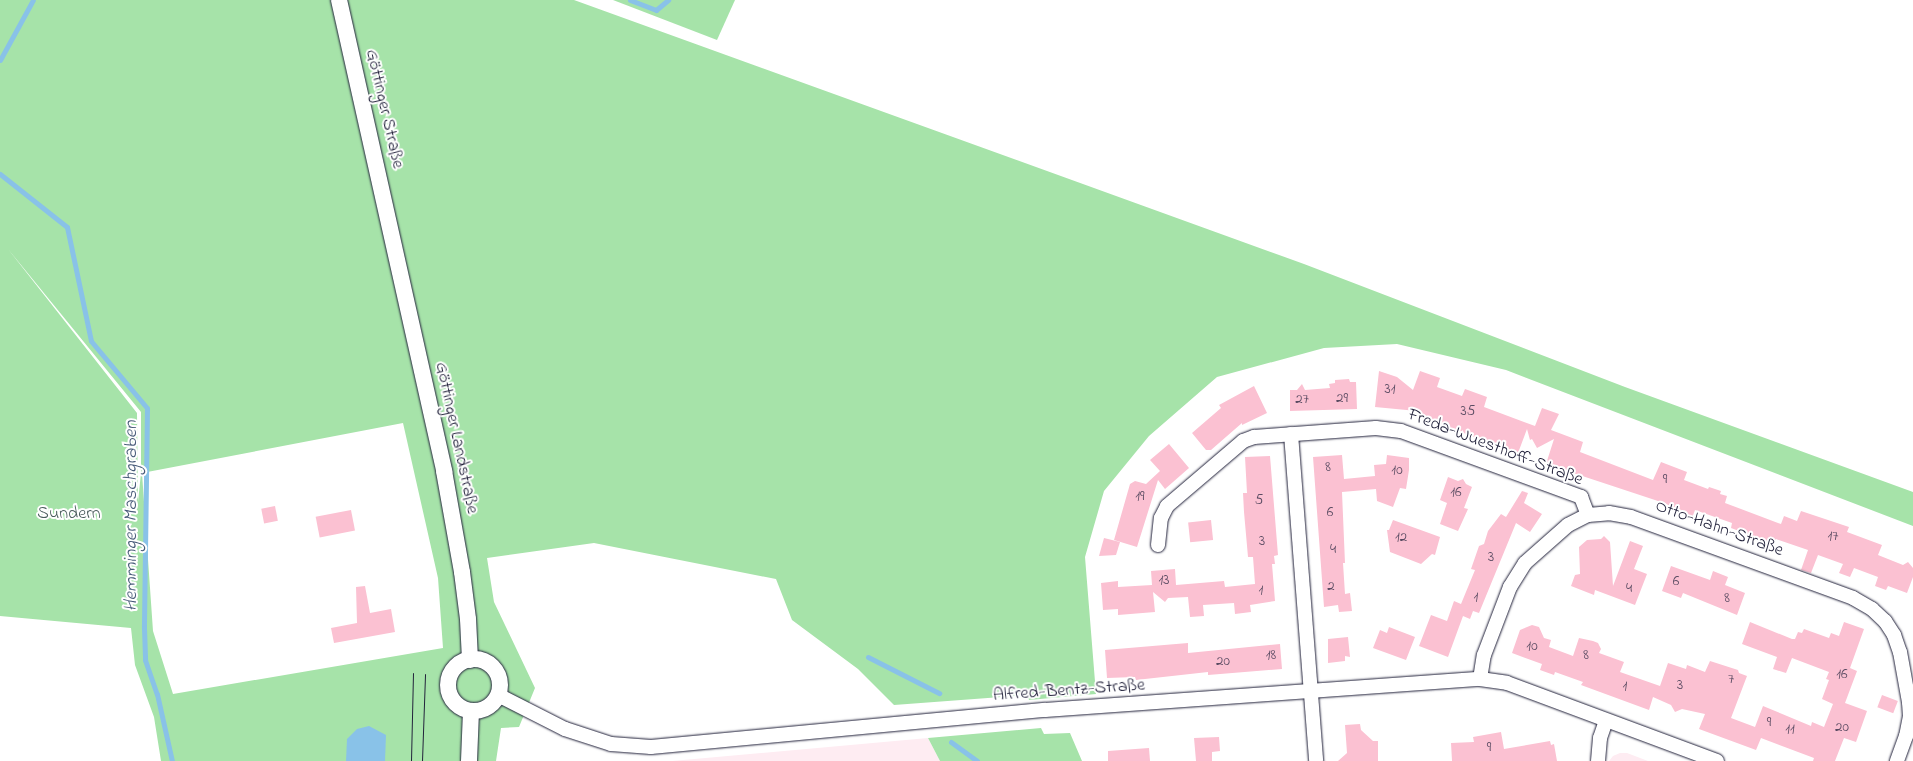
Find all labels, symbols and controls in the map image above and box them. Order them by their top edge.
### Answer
street label: Göttinger Straße [360,47,408,171]
street label: Göttinger Landstraße [429,360,483,516]
house number: 31 [1385,381,1395,399]
house number: 29 [1336,390,1348,408]
house number: 27 [1295,391,1309,409]
house number: 35 [1461,403,1475,421]
street label: Freda-Wuesthoff-Straße [1404,405,1586,491]
water label: Hemminger Maschgraben [121,420,143,612]
house number: 8 [1325,459,1331,477]
house number: 10 [1391,462,1403,480]
house number: 9 [1663,471,1667,489]
house number: 16 [1450,484,1462,502]
house number: 19 [1135,488,1145,506]
house number: 5 [1255,492,1263,510]
street label: Otto-Hahn-Straße [1652,496,1786,562]
park label: Sundern [37,503,101,525]
house number: 6 [1327,504,1333,522]
house number: 17 [1828,528,1838,546]
house number: 12 [1395,529,1407,547]
house number: 3 [1259,533,1265,551]
house number: 4 [1330,541,1336,559]
house number: 3 [1488,549,1494,567]
house number: 13 [1159,572,1169,590]
house number: 6 [1673,573,1679,591]
house number: 2 [1327,578,1335,596]
house number: 4 [1626,580,1632,598]
house number: 1 [1259,582,1263,600]
house number: 1 [1474,589,1478,607]
house number: 8 [1724,590,1730,608]
house number: 10 [1526,638,1538,656]
house number: 18 [1266,647,1276,665]
house number: 8 [1583,647,1589,665]
house number: 20 [1216,653,1230,671]
house number: 16 [1836,666,1848,684]
house number: 7 [1728,671,1734,689]
street label: Alfred-Bentz-Straße [992,675,1146,707]
house number: 3 [1677,677,1683,695]
house number: 1 [1623,678,1627,696]
house number: 9 [1767,714,1771,732]
house number: 20 [1835,719,1849,737]
house number: 11 [1785,721,1795,739]
house number: 9 [1487,739,1491,757]

